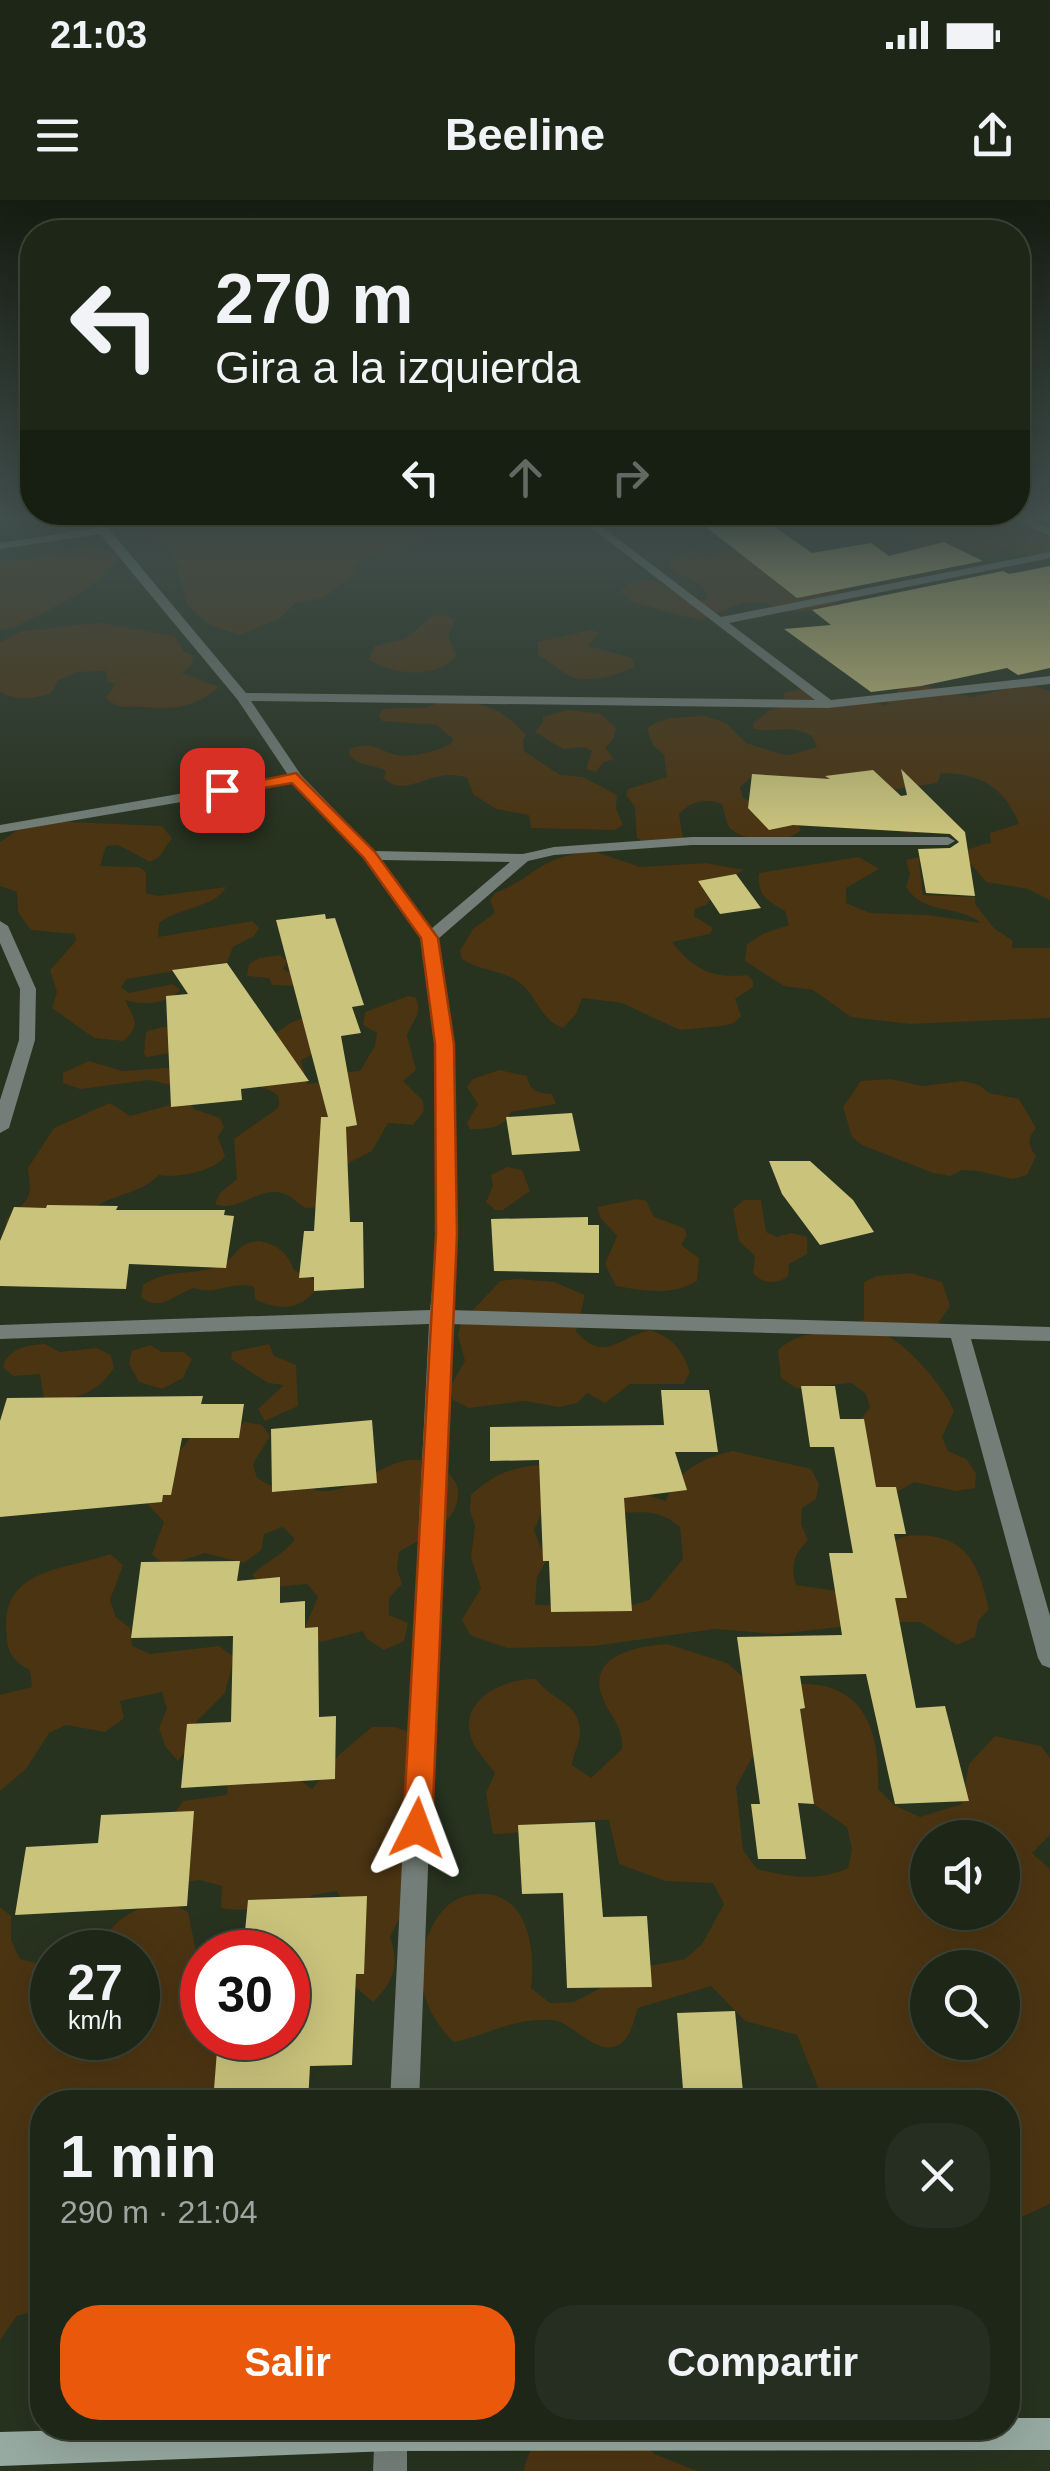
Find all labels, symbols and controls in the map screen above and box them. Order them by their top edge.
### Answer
text: 21:03 [50,14,147,56]
icon: menu [30,108,85,163]
icon: share [965,108,1020,163]
text: Beeline [445,109,605,160]
icon: left [50,260,180,390]
text: 270 m [215,260,413,338]
text: Gira a la izquierda [215,342,580,393]
icon: left [393,450,448,505]
icon: ahead [498,450,553,505]
icon: right [603,450,658,505]
pin [180,748,265,833]
icon: arrive [195,763,250,818]
position arrow [365,1776,469,1880]
map controls [910,1820,1020,2060]
button: sound [910,1820,1020,1930]
speed limit sign: 30 [180,1930,310,2060]
button: search [910,1950,1020,2060]
text: 27 [67,1955,123,2011]
text: km/h [68,2006,122,2034]
text: 1 min [60,2123,217,2190]
button: close [885,2123,990,2228]
text: 290 m · 21:04 [60,2194,257,2230]
button: Salir [60,2305,515,2420]
button: Compartir [535,2305,990,2420]

